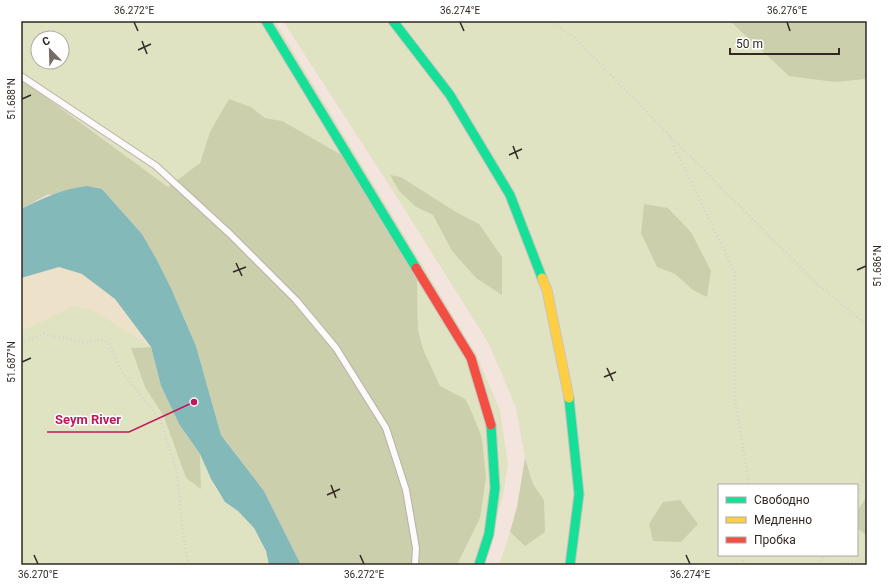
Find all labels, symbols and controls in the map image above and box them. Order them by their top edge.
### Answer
text: 36.272°E [114,5,154,16]
text: 36.274°E [440,5,480,16]
text: 36.276°E [767,5,807,16]
north arrow [30,30,70,70]
scale bar [730,30,839,56]
text: С [40,34,52,49]
text: 50 m [736,37,763,51]
text: 51.688°N [6,78,17,120]
text: 51.686°N [872,245,883,287]
text: 51.687°N [6,341,17,383]
callout: Seym River [47,407,129,432]
text: Seym River [55,412,121,427]
legend [718,484,858,556]
text: Свободно [754,493,810,507]
text: Медленно [754,513,812,527]
text: Пробка [754,533,796,547]
text: 36.270°E [18,569,58,580]
text: 36.272°E [344,569,384,580]
text: 36.274°E [670,569,710,580]

